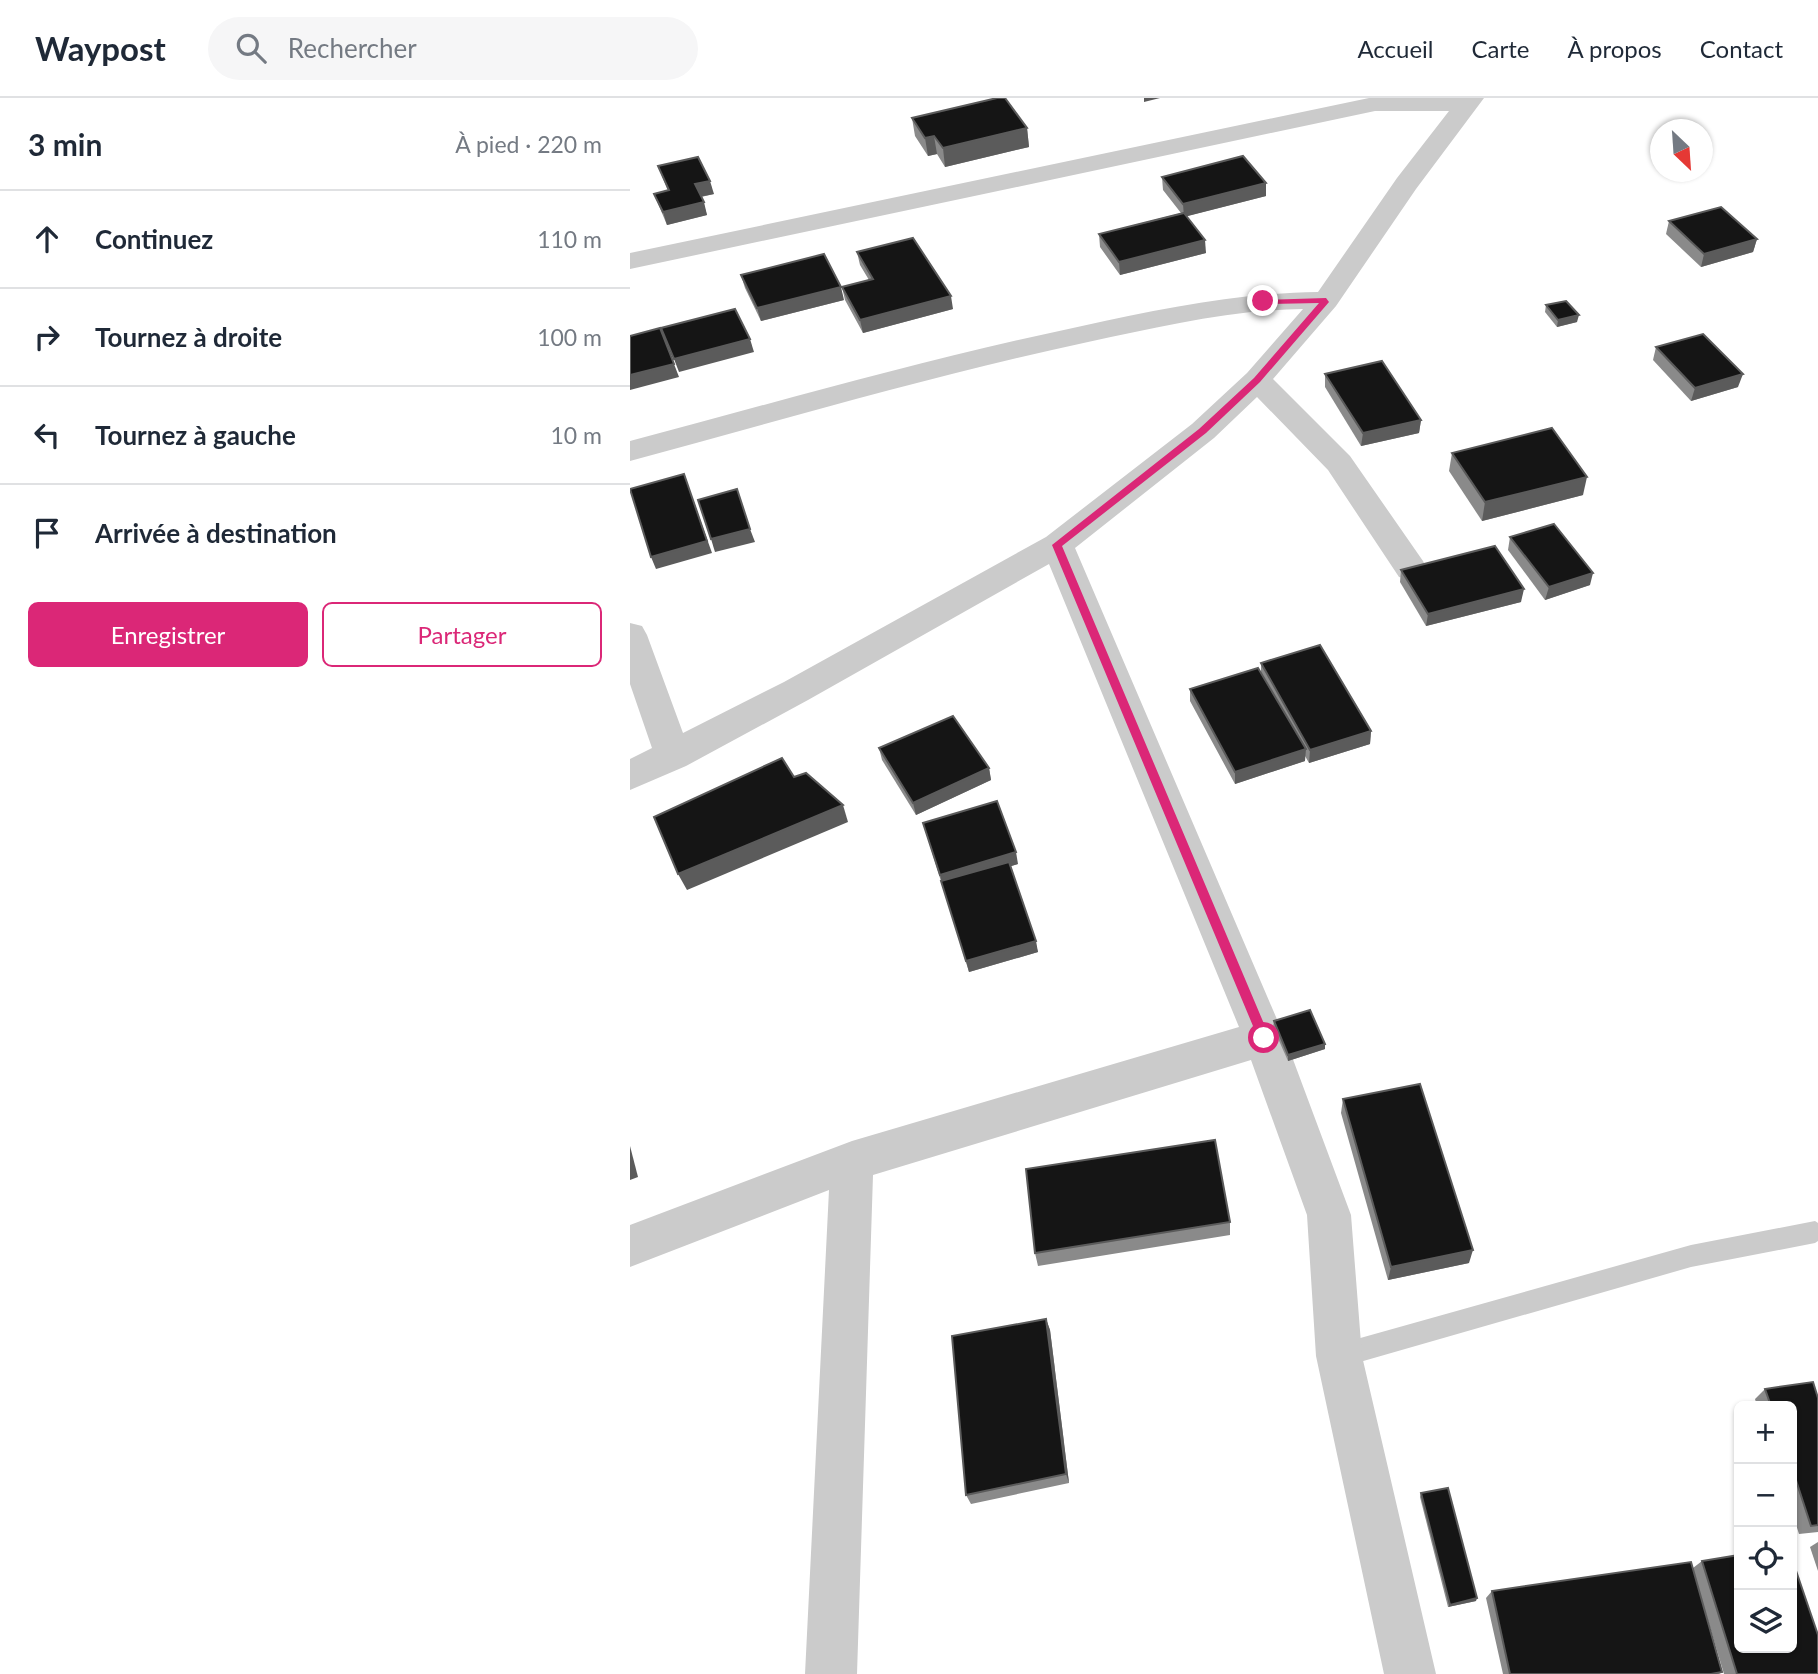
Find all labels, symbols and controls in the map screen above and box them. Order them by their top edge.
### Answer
search box [208,17,698,80]
text: Waypost [35,28,166,68]
icon: search [232,29,270,67]
text: Rechercher [288,32,417,64]
text: Accueil [1357,34,1433,63]
text: Carte [1471,34,1529,63]
text: À propos [1567,34,1662,63]
text: Contact [1700,34,1783,63]
north arrow [1650,119,1713,182]
text: 3 min [28,126,102,162]
text: À pied · 220 m [455,130,602,158]
icon: ahead [28,220,66,258]
text: Continuez [95,223,213,255]
text: 110 m [537,225,602,253]
route end [1247,285,1278,316]
icon: right [28,318,66,356]
text: Tournez à droite [95,321,282,353]
text: 100 m [537,323,602,351]
icon: left [28,416,66,454]
text: Tournez à gauche [95,419,296,451]
text: 10 m [551,421,602,449]
icon: arrive [28,514,66,552]
text: Arrivée à destination [95,517,337,549]
button: Enregistrer [28,602,308,667]
button: Partager [322,602,602,667]
route start [1248,1022,1279,1053]
map controls [1734,1401,1797,1653]
button: + [1734,1401,1797,1464]
button: − [1734,1464,1797,1527]
button: locate [1734,1527,1797,1590]
button: layers [1734,1590,1797,1653]

